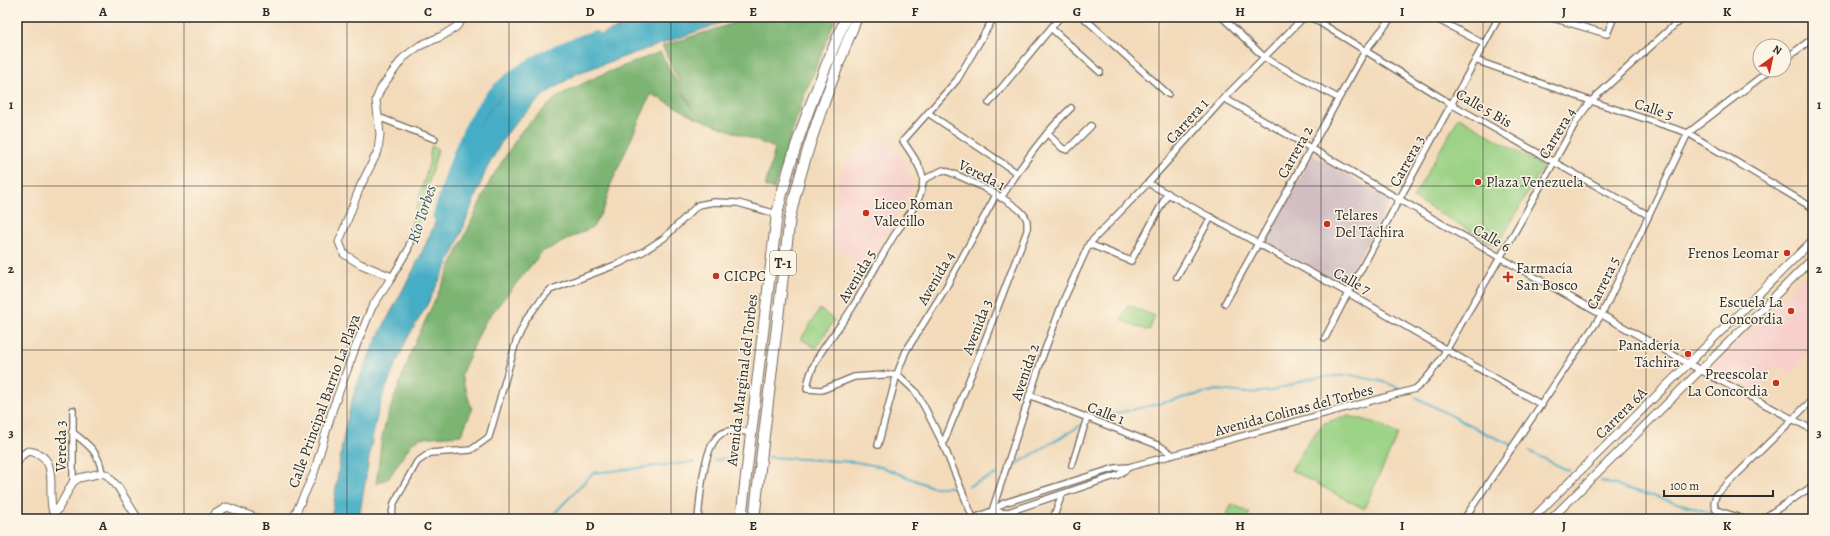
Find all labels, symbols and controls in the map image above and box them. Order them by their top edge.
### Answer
text: A [98,3,108,20]
text: B [262,3,270,20]
text: C [424,3,432,20]
text: D [585,3,595,20]
text: E [749,3,757,20]
text: F [912,3,919,20]
text: G [1073,3,1081,20]
text: H [1235,3,1245,20]
text: I [1400,3,1405,20]
text: J [1562,3,1566,20]
text: K [1723,3,1732,20]
north arrow [1752,38,1792,78]
text: N [1770,42,1785,59]
street label: Calle 5 Bis [1452,84,1516,132]
street label: Calle 5 [1632,93,1676,125]
street label: Carrera 1 [1161,94,1213,148]
text: 1 [9,96,14,113]
text: 1 [1817,96,1822,113]
street label: Carrera 4 [1534,103,1580,162]
street label: Carrera 2 [1272,122,1318,182]
street label: Carrera 3 [1385,132,1429,190]
street label: Vereda 1 [954,154,1009,195]
place label: Plaza Venezuela [1486,172,1584,192]
marker: Plaza Venezuela [1473,177,1483,187]
water label: Río Torbes [402,181,442,246]
place label: Liceo Roman Valecillo [873,194,953,231]
place label: Telares Del Táchira [1335,205,1405,242]
marker: Liceo Roman Valecillo [861,208,871,218]
marker: Telares Del Táchira [1322,219,1332,229]
street label: Calle 6 [1470,219,1515,257]
place label: Frenos Leomar [1688,243,1779,263]
street label: Avenida 5 [833,246,881,307]
street label: Avenida 4 [912,247,959,309]
marker: Frenos Leomar [1782,248,1792,258]
road number: T-1 [770,251,796,275]
street label: Carrera 5 [1582,253,1624,313]
place label: Farmacía San Bosco [1516,258,1578,295]
text: 2 [8,260,15,277]
text: 2 [1816,260,1823,277]
street label: Calle 7 [1330,263,1375,300]
place label: CICPC [724,266,766,286]
marker: CICPC [711,271,721,281]
marker: Farmacía San Bosco [1503,272,1513,282]
place label: Escuela La Concordia [1719,292,1783,329]
street label: Avenida Marginal del Torbes [721,293,762,468]
street label: Avenida 3 [957,296,997,359]
marker: Escuela La Concordia [1786,306,1796,316]
street label: Calle Principal Barrio La Playa [283,311,365,491]
place label: Panadería Táchira [1618,335,1680,372]
street label: Avenida 2 [1006,341,1044,404]
marker: Panadería Táchira [1683,349,1693,359]
place label: Preescolar La Concordia [1687,364,1768,401]
marker: Preescolar La Concordia [1771,378,1781,388]
street label: Avenida Colinas del Torbes [1212,379,1375,441]
street label: Carrera 6A [1591,383,1651,443]
street label: Calle 1 [1084,397,1128,429]
street label: Vereda 3 [51,420,71,473]
text: 3 [8,424,14,441]
text: 3 [1816,424,1822,441]
scale bar [1664,472,1773,498]
text: 100 m [1670,478,1699,494]
text: A [98,517,108,534]
text: B [262,517,270,534]
text: C [424,517,432,534]
text: D [585,517,595,534]
text: E [749,517,757,534]
text: F [912,517,919,534]
text: G [1073,517,1081,534]
text: H [1235,517,1245,534]
text: I [1400,517,1405,534]
text: J [1562,517,1566,534]
text: K [1723,517,1732,534]

